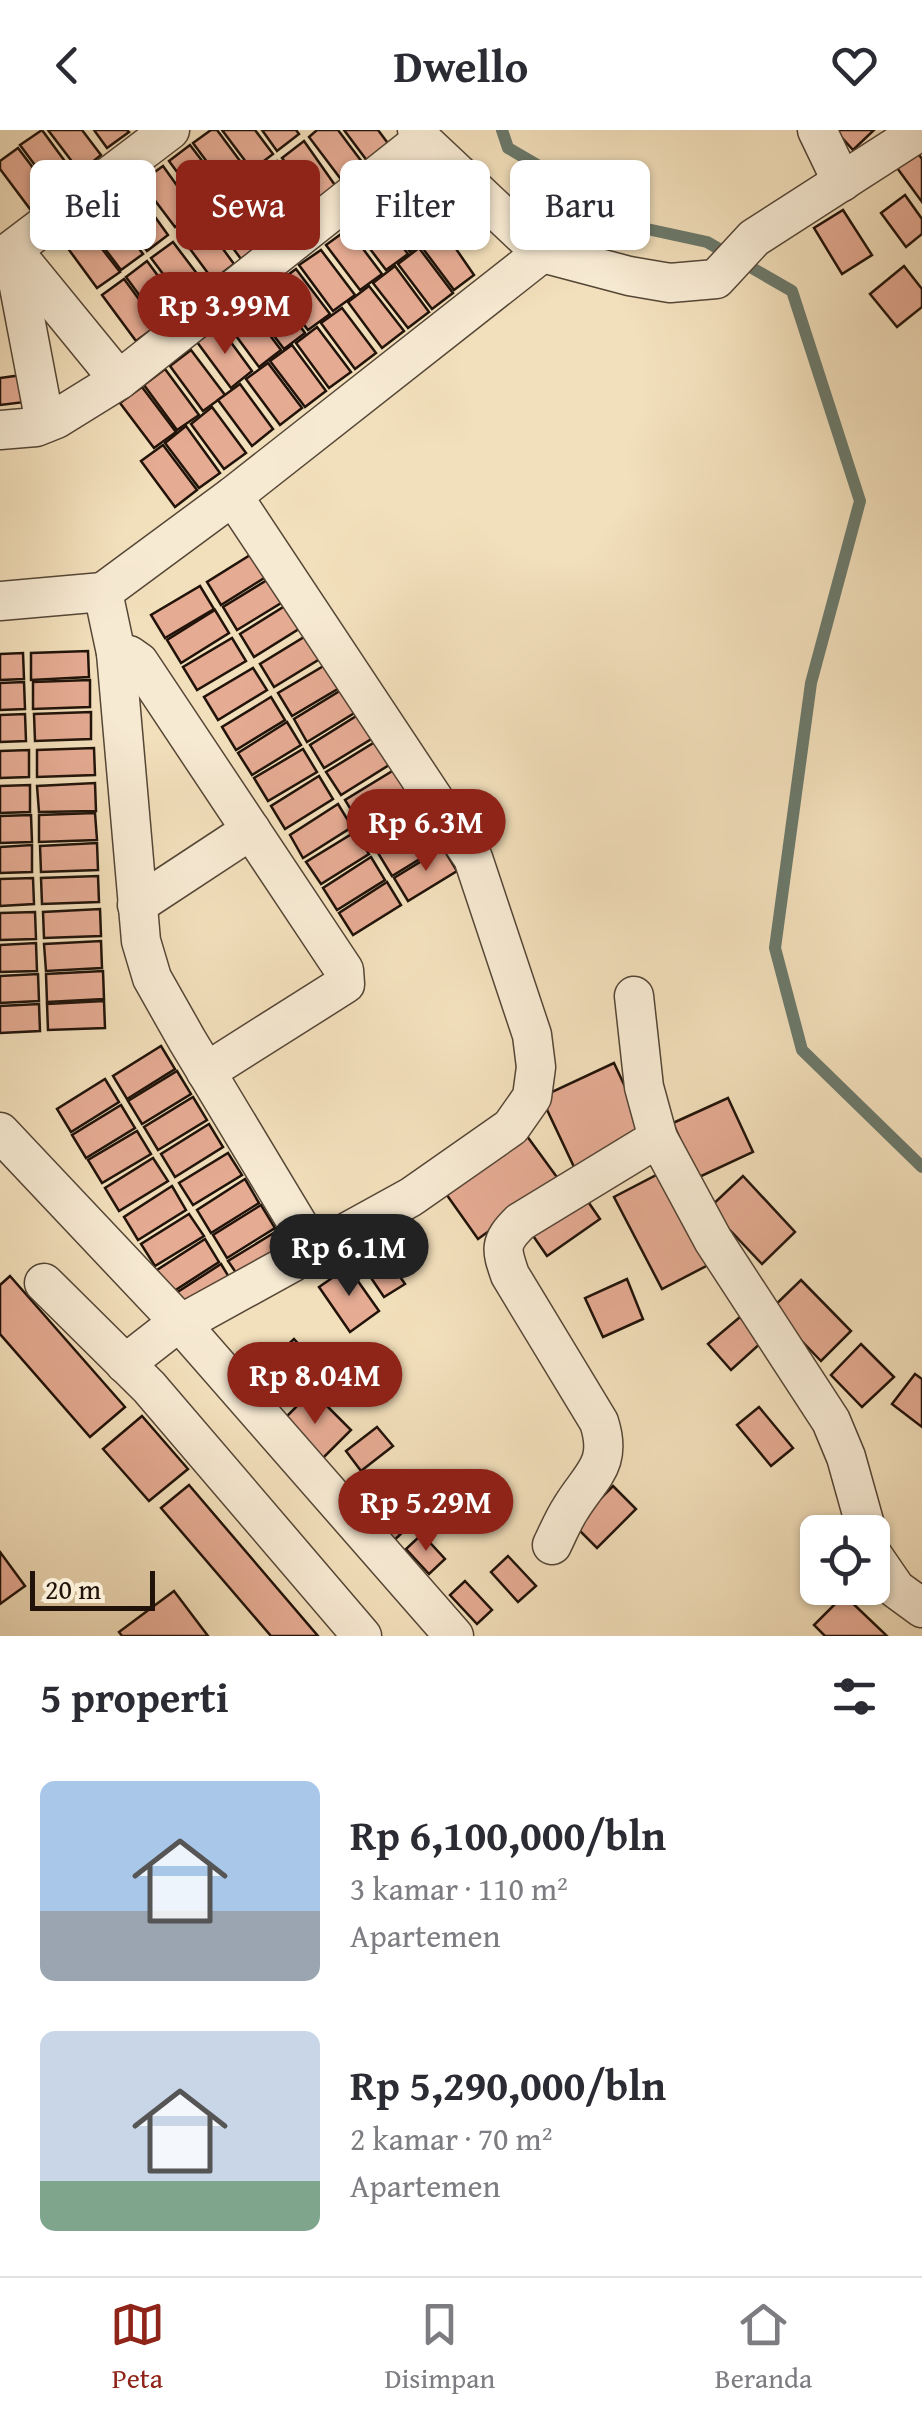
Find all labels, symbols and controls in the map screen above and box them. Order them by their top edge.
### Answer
text: Dwello [394,33,528,98]
icon: back [40,38,95,93]
icon: heart [827,38,882,93]
chip: Beli [30,160,156,250]
chip: Sewa [176,160,320,250]
chip: Filter [340,160,490,250]
chip: Baru [510,160,650,250]
pin: Rp 3.99M [122,272,328,357]
text: Rp 3.99M [159,281,291,328]
pin: Rp 6.3M [334,789,518,874]
text: Rp 6.3M [369,798,483,845]
pin: Rp 6.1M [257,1214,441,1299]
text: Rp 6.1M [292,1223,406,1270]
pin: Rp 8.04M [212,1342,418,1427]
text: Rp 8.04M [249,1351,381,1398]
pin: Rp 5.29M [323,1469,529,1554]
text: Rp 5.29M [360,1478,492,1525]
map controls [800,1515,890,1605]
button: locate [800,1515,890,1605]
scale bar [30,1566,155,1610]
text: 20 m [45,1568,101,1609]
text: 5 properti [40,1666,229,1727]
icon: filters [827,1669,882,1724]
text: Rp 6,100,000/bln [350,1804,666,1865]
icon: home [120,1821,240,1941]
text: 3 kamar · 110 m² [350,1865,568,1912]
text: Apartemen [350,1912,500,1959]
text: Rp 5,290,000/bln [350,2054,666,2115]
icon: home [120,2071,240,2191]
text: 2 kamar · 70 m² [350,2115,552,2162]
text: Apartemen [350,2162,500,2209]
tab: Peta [110,2297,165,2398]
tab: Disimpan [384,2297,495,2398]
tab: Beranda [715,2297,812,2398]

